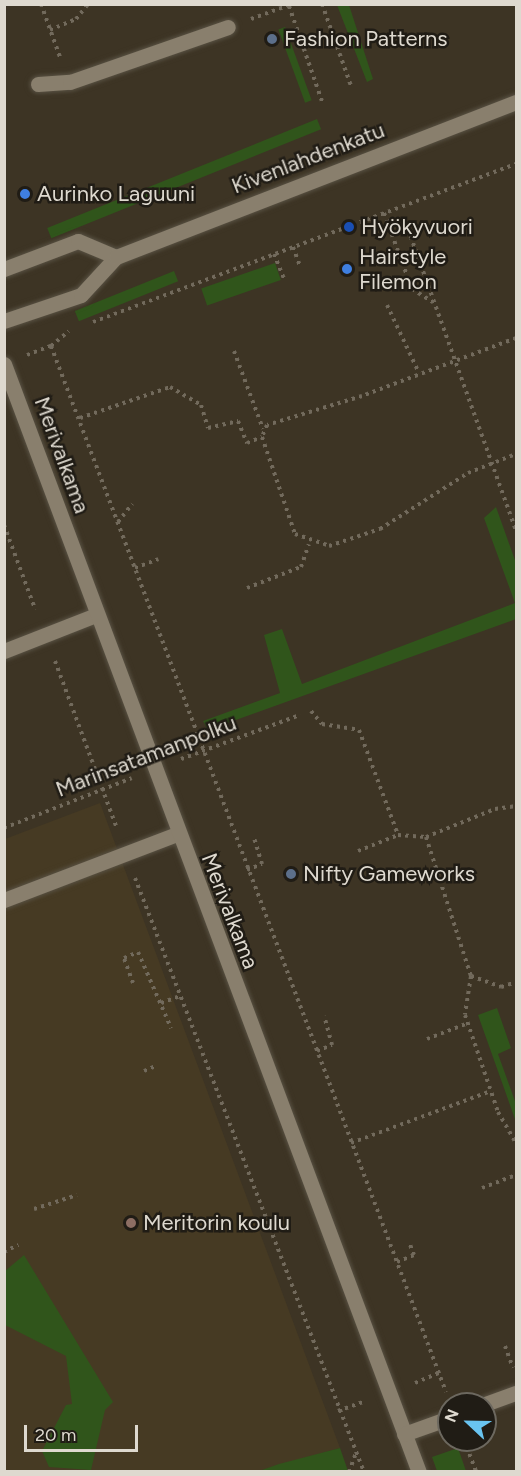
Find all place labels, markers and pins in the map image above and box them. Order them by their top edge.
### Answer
place label: Fashion Patterns [284,26,447,52]
marker: Fashion Patterns [265,32,279,46]
place label: Aurinko Laguuni [37,181,195,207]
marker: Aurinko Laguuni [18,187,32,201]
place label: Hyökyvuori [361,214,473,240]
marker: Hyökyvuori [342,220,356,234]
place label: Hairstyle Filemon [359,243,446,294]
marker: Hairstyle Filemon [340,262,354,276]
place label: Nifty Gameworks [303,861,475,887]
marker: Nifty Gameworks [284,867,298,881]
place label: Meritorin koulu [143,1210,290,1236]
marker: Meritorin koulu [124,1216,138,1230]

